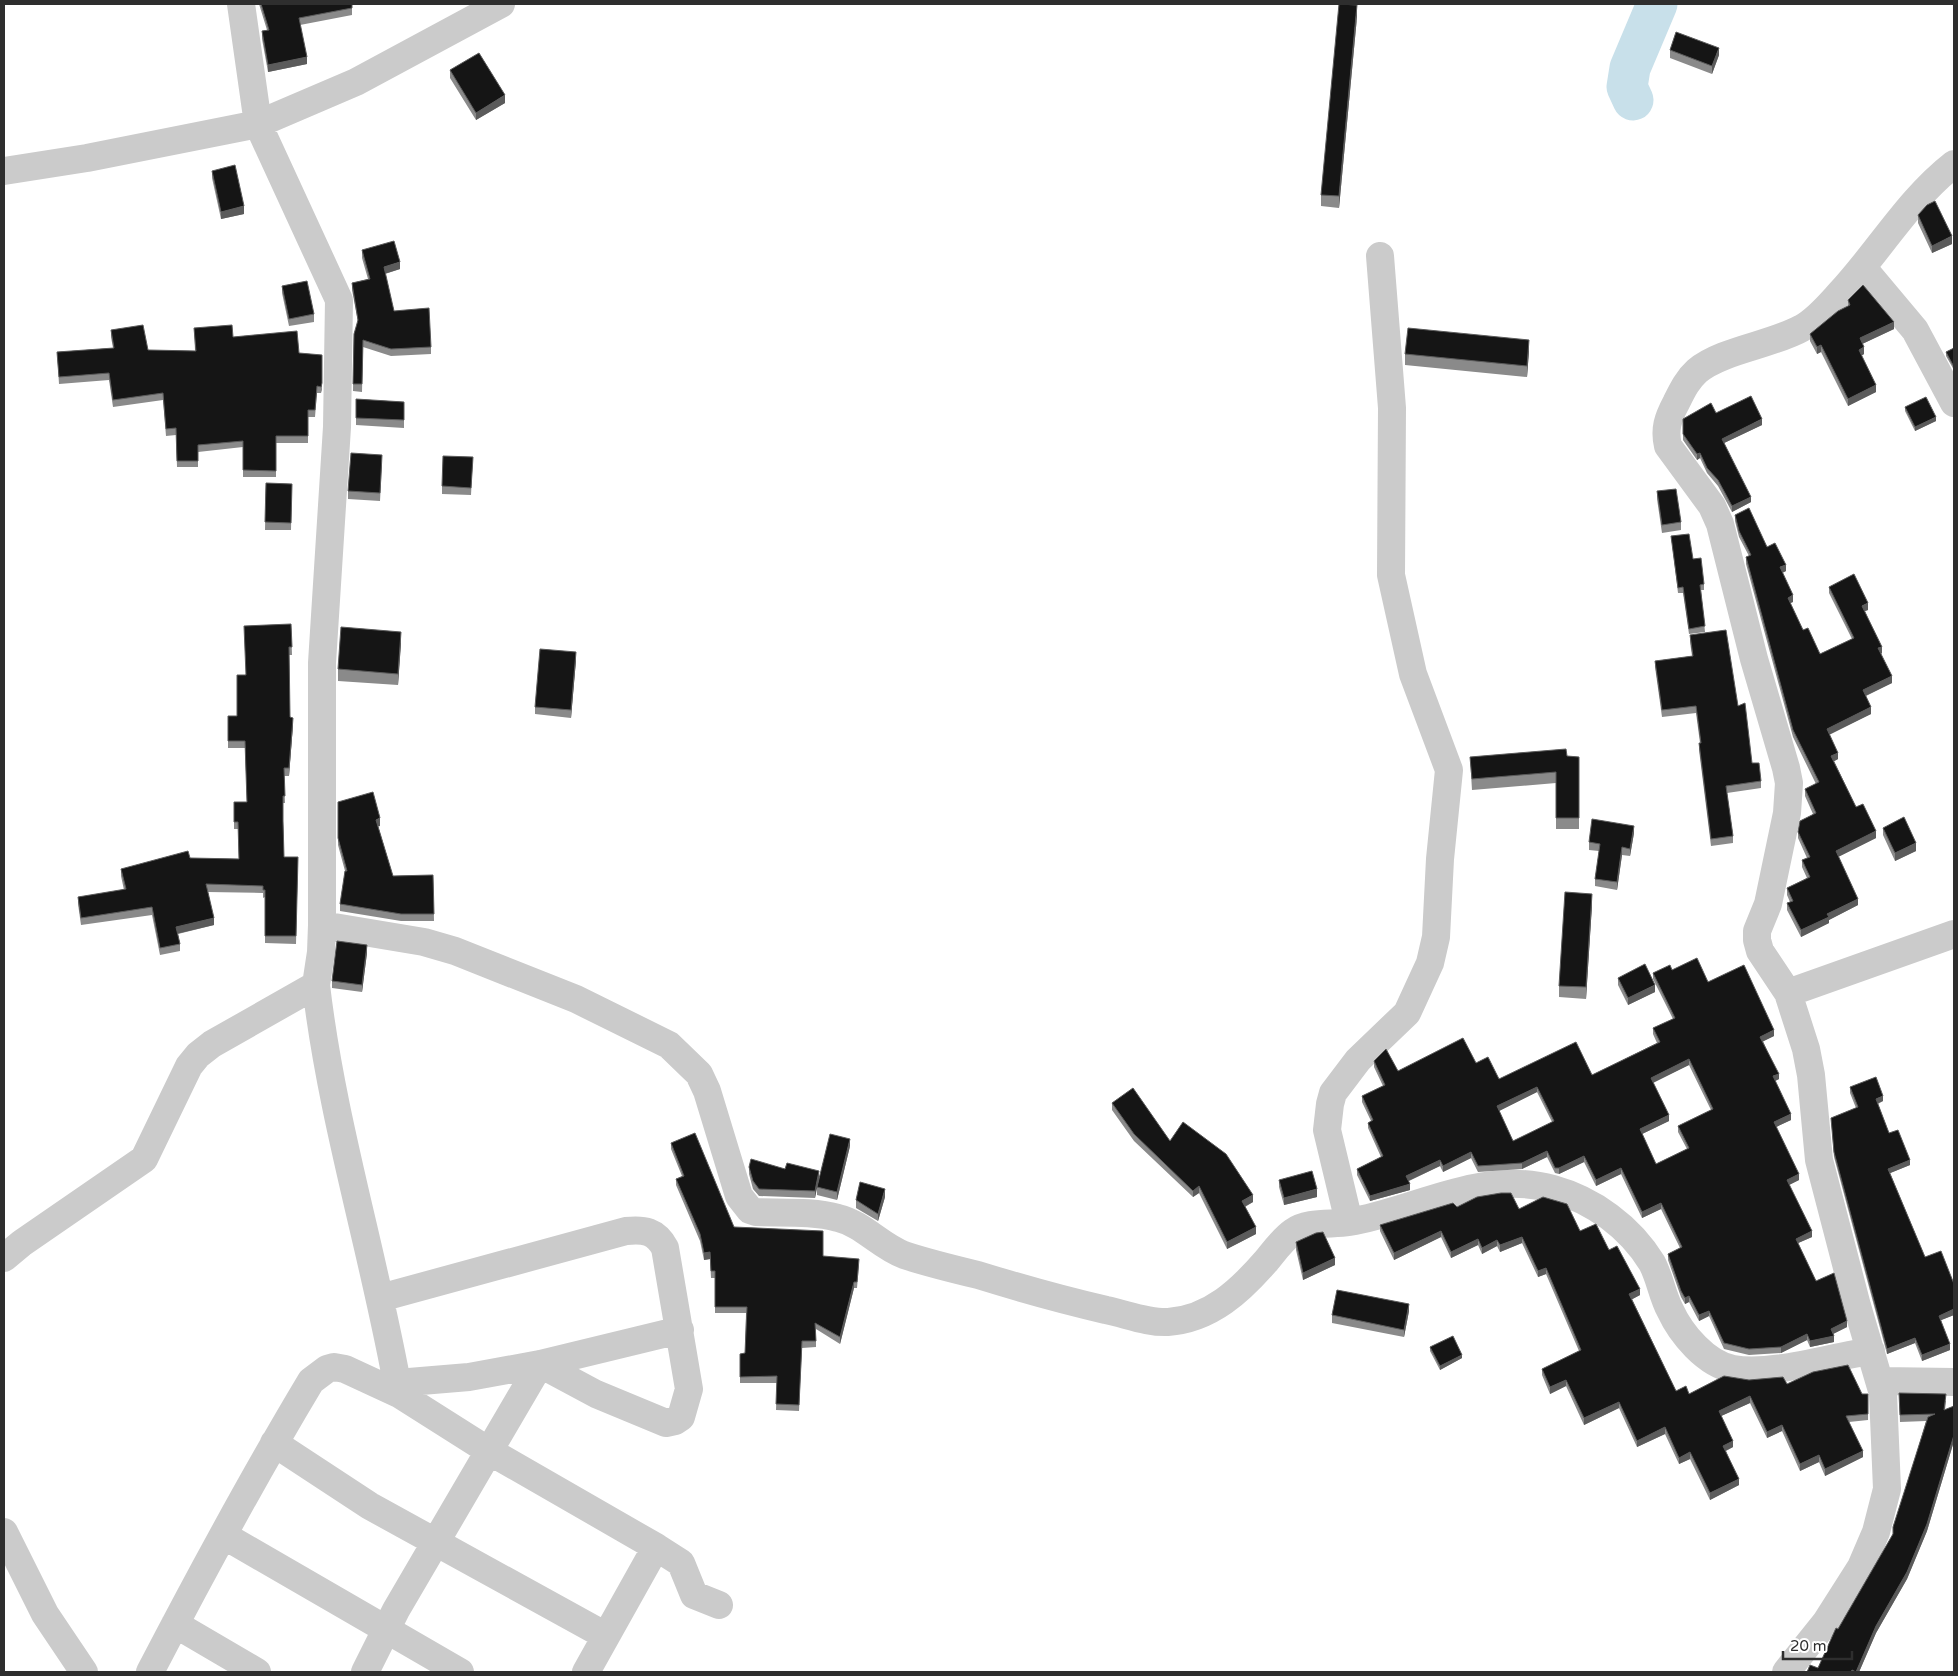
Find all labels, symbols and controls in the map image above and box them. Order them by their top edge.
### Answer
scale bar [1783,1628,1852,1660]
text: 20 m [1790,1637,1827,1655]

